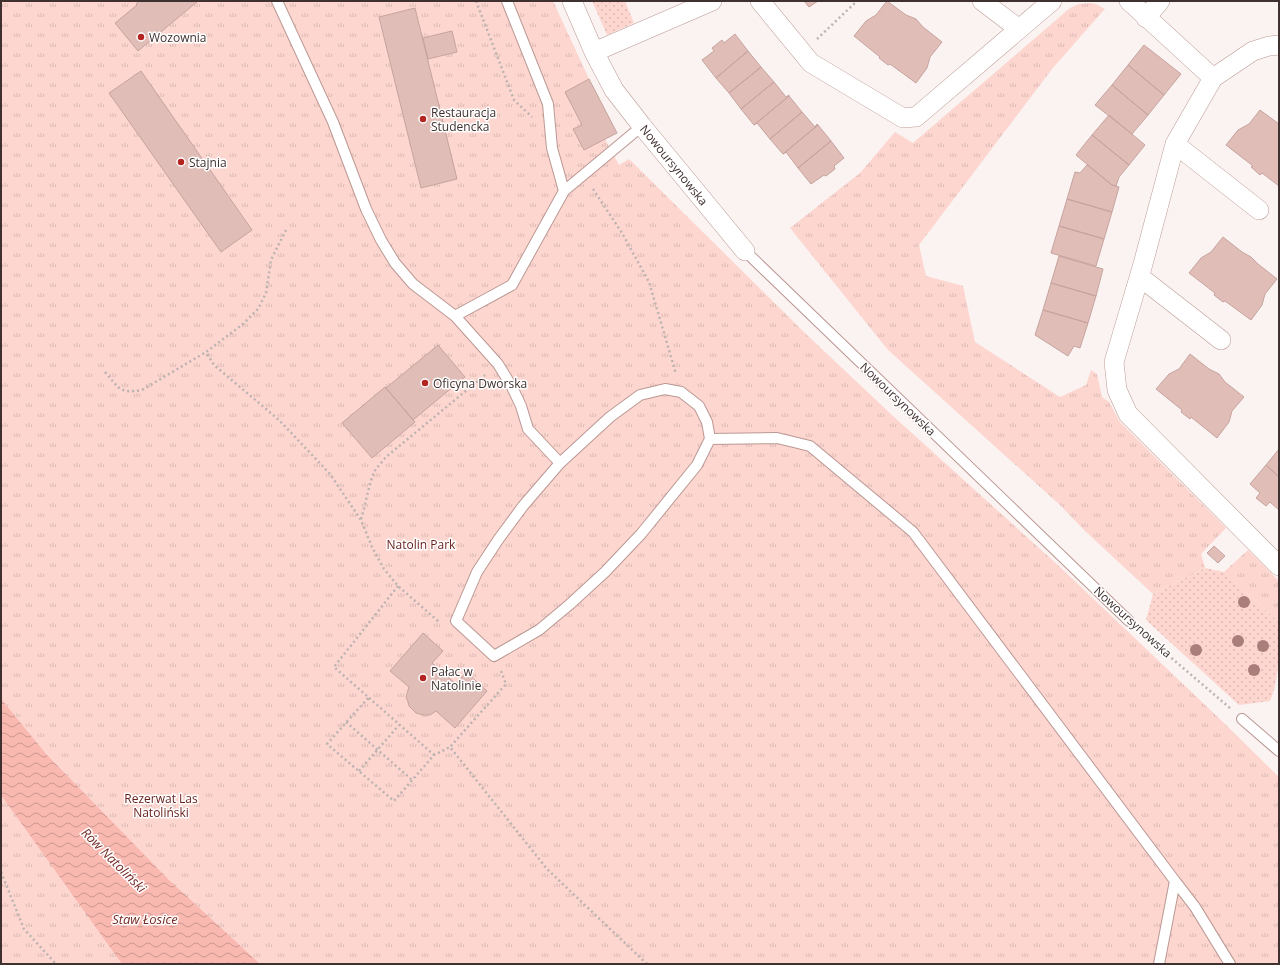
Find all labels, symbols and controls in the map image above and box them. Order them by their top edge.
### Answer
place label: Wozownia [149,29,207,46]
marker: Wozownia [136,32,146,42]
place label: Restauracja Studencka [431,104,496,135]
marker: Restauracja Studencka [418,114,428,124]
street label: Nowoursynowska [636,121,712,209]
place label: Stajnia [189,154,227,171]
marker: Stajnia [176,157,186,167]
street label: Nowoursynowska [856,358,940,440]
place label: Oficyna Dworska [433,375,527,392]
marker: Oficyna Dworska [420,378,430,388]
park label: Natolin Park [387,536,456,553]
street label: Nowoursynowska [1090,582,1176,662]
place label: Pałac w Natolinie [431,663,482,694]
marker: Pałac w Natolinie [418,673,428,683]
park label: Rezerwat Las Natoliński [124,790,198,821]
water label: Rów Natoliński [78,824,151,897]
water label: Staw Łosice [112,910,178,928]

